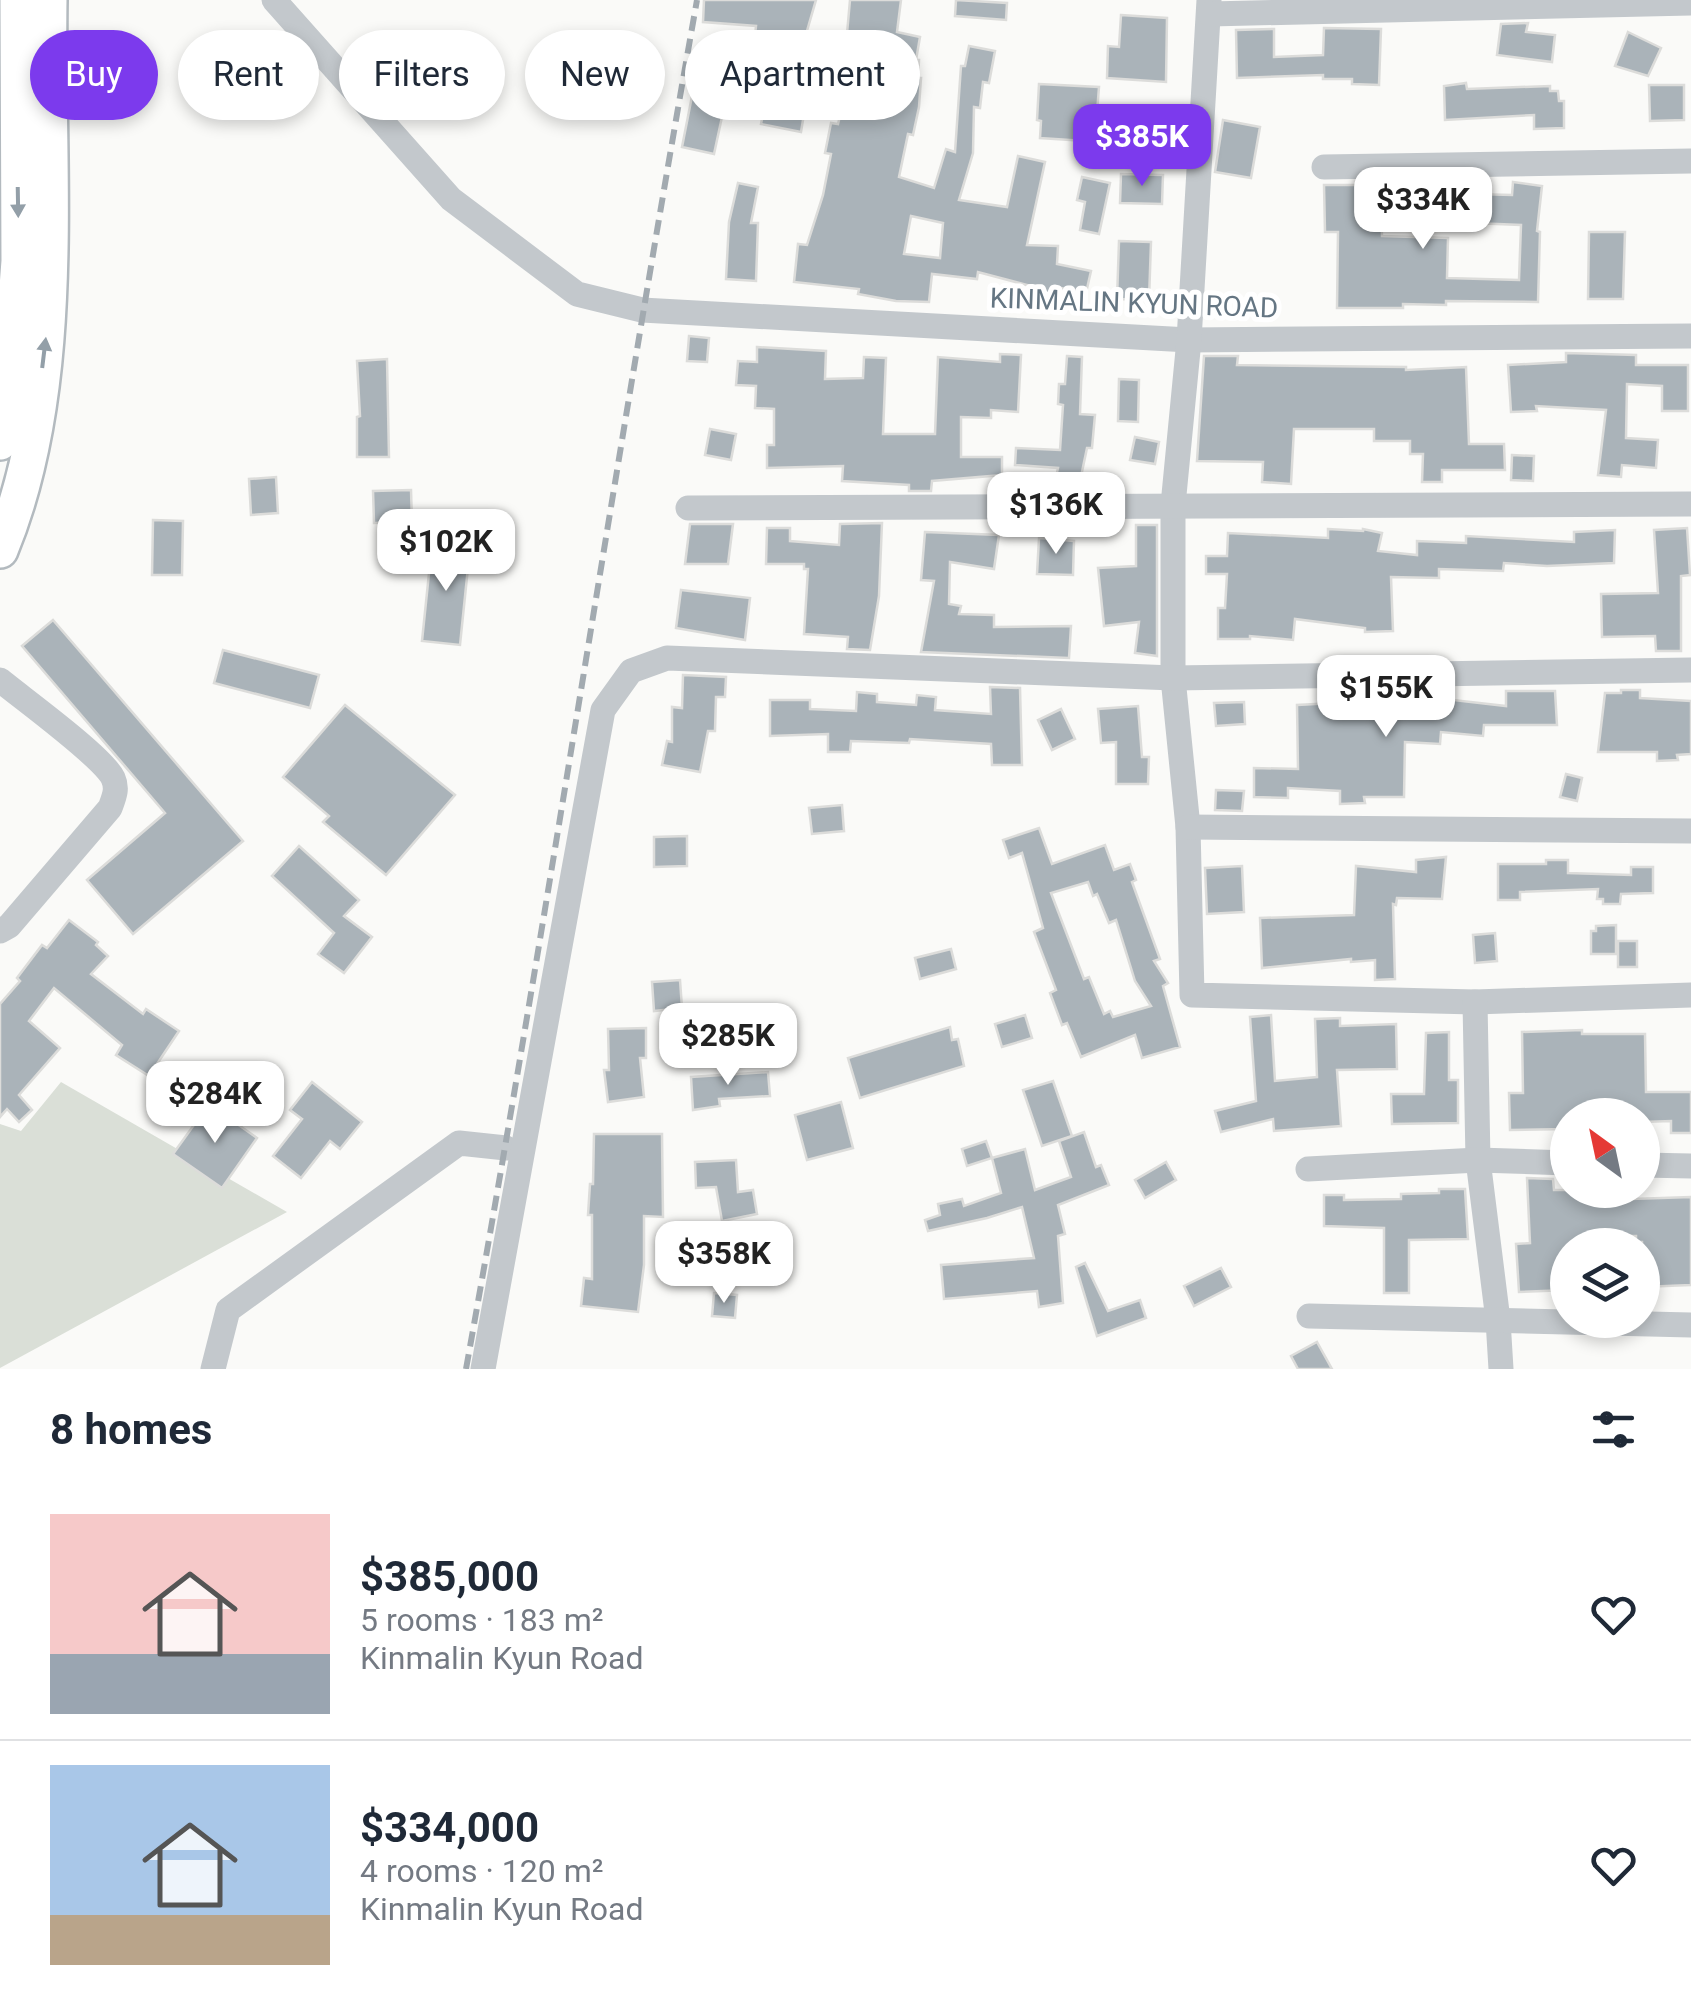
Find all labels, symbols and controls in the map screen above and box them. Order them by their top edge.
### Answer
chip: Buy [30,30,158,120]
chip: Rent [178,30,319,120]
chip: Filters [339,30,505,120]
chip: New [525,30,665,120]
chip: Apartment [685,30,920,120]
pin: $385K [1072,104,1212,189]
text: $385K [1095,117,1189,155]
pin: $334K [1353,167,1493,252]
text: $334K [1376,180,1470,218]
one-way arrow [10,187,26,219]
street label: KINMALIN KYUN ROAD [989,281,1279,325]
one-way arrow [36,337,52,369]
pin: $136K [986,472,1126,557]
text: $136K [1009,485,1103,523]
pin: $102K [376,509,516,594]
text: $102K [399,522,493,560]
pin: $155K [1316,655,1456,740]
text: $155K [1339,668,1433,706]
pin: $285K [658,1003,798,1088]
text: $285K [681,1016,775,1054]
pin: $284K [145,1061,285,1146]
text: $284K [168,1074,262,1112]
north arrow [1550,1098,1660,1208]
map controls [1550,1098,1660,1338]
pin: $358K [654,1221,794,1306]
button: layers [1550,1228,1660,1338]
text: $358K [677,1234,771,1272]
icon: filters [1586,1402,1641,1457]
text: 8 homes [50,1405,212,1454]
text: $385,000 [360,1552,539,1601]
icon: home [130,1554,250,1674]
icon: heart [1586,1587,1641,1642]
text: 5 rooms · 183 m² [360,1601,603,1639]
text: Kinmalin Kyun Road [360,1639,643,1677]
text: $334,000 [360,1803,539,1852]
icon: home [130,1805,250,1925]
icon: heart [1586,1838,1641,1893]
text: 4 rooms · 120 m² [360,1852,603,1890]
text: Kinmalin Kyun Road [360,1890,643,1928]

